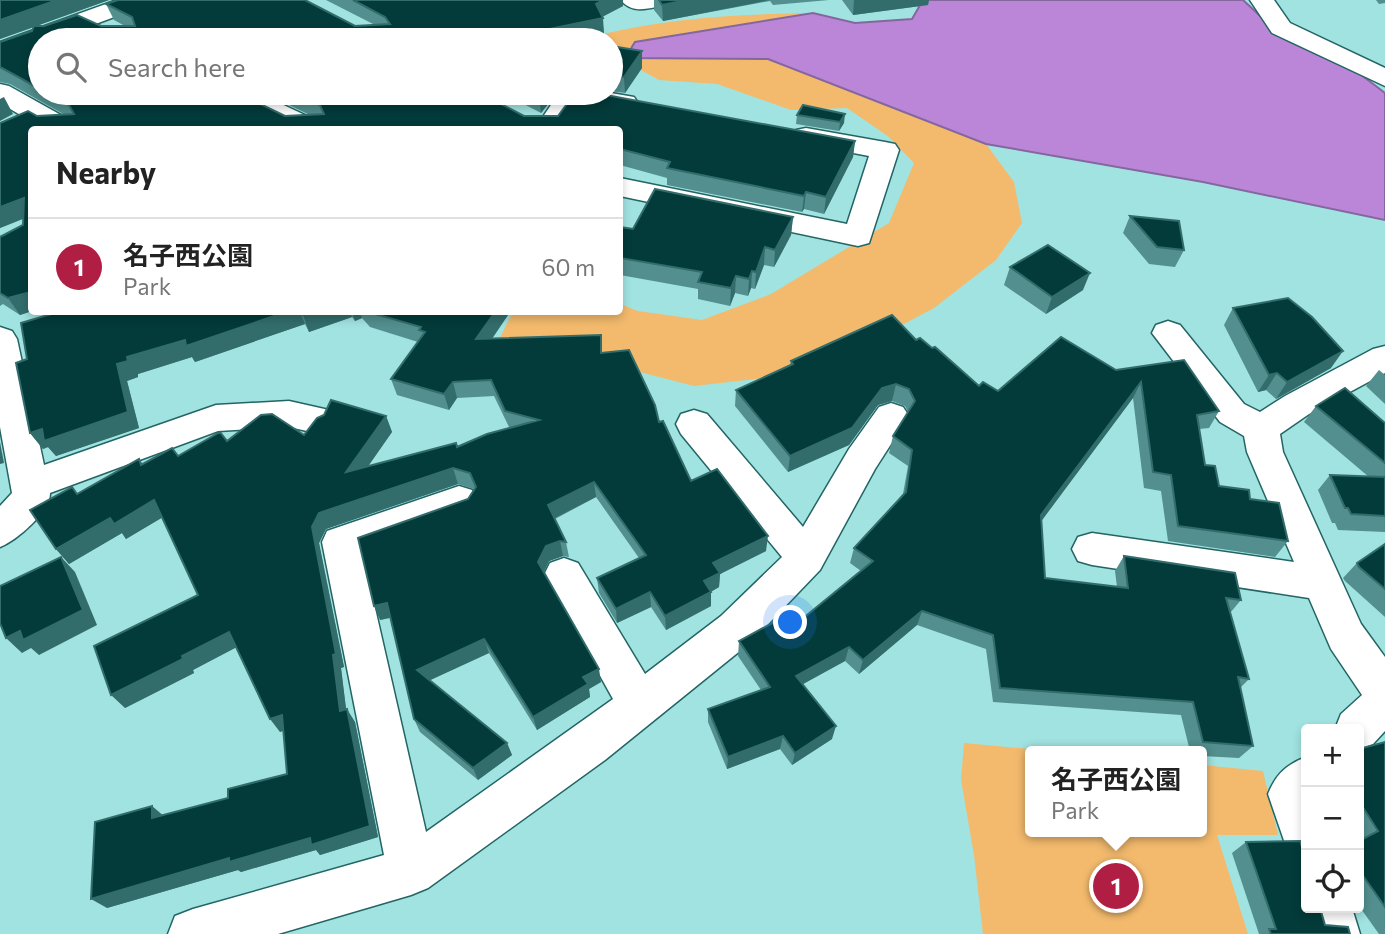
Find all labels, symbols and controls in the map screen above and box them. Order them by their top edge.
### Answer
search box [28,28,623,105]
icon: search [52,48,90,86]
text: Search here [108,51,246,82]
text: Nearby [56,153,156,190]
text: 名子西公園 [123,239,253,270]
text: 1 [74,253,84,281]
text: 60 m [542,253,595,281]
text: Park [123,272,171,300]
your location [773,605,807,639]
map controls [1301,724,1364,913]
button: + [1301,724,1364,787]
popup [1025,746,1207,837]
text: 名子西公園 [1051,763,1181,794]
button: − [1301,787,1364,850]
text: Park [1051,796,1099,824]
button: locate [1301,850,1364,913]
pin: 1 [1093,860,1139,912]

